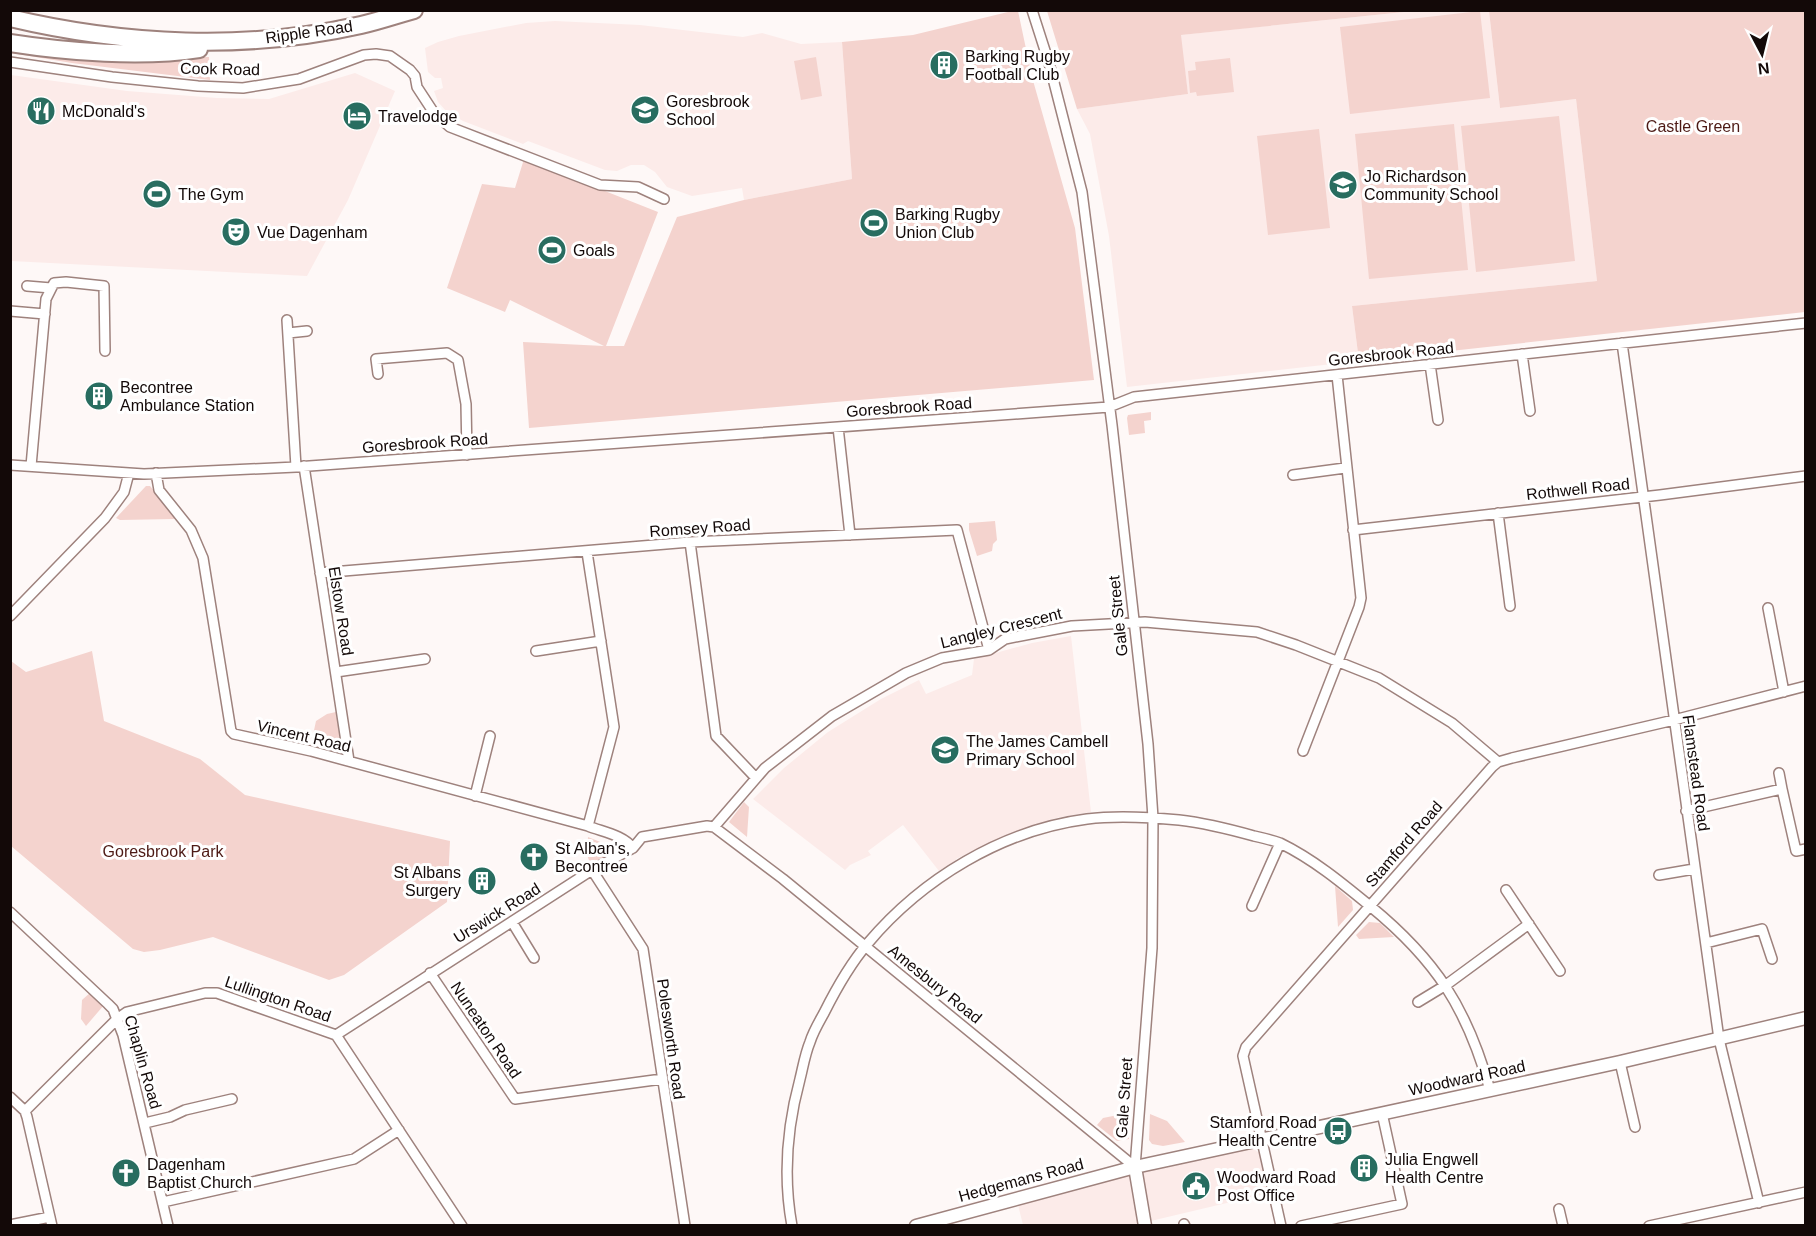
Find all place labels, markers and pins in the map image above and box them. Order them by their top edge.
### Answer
place label: Barking Rugby Football Club [965,48,1070,83]
building icon: Barking Rugby Football Club [928,49,960,81]
place label: Goresbrook School [666,93,751,128]
school or university icon: Goresbrook School [629,94,661,126]
restaurant icon: McDonald's [25,95,57,127]
hotel icon: Travelodge [341,100,373,132]
place label: McDonald's [62,103,145,120]
place label: Travelodge [378,108,458,125]
place label: Jo Richardson Community School [1364,168,1498,203]
school or university icon: Jo Richardson Community School [1327,169,1359,201]
sports icon: The Gym [141,178,173,210]
place label: The Gym [178,186,244,203]
place label: Barking Rugby Union Club [895,206,1000,241]
sports icon: Barking Rugby Union Club [858,207,890,239]
theatre icon: Vue Dagenham [220,216,252,248]
place label: Vue Dagenham [257,224,368,241]
sports icon: Goals [536,234,568,266]
place label: Goals [573,242,615,259]
place label: Becontree Ambulance Station [120,379,254,414]
building icon: Becontree Ambulance Station [83,380,115,412]
place label: The James Cambell Primary School [966,733,1108,768]
school or university icon: The James Cambell Primary School [929,734,961,766]
place label: St Alban's, Becontree [555,840,630,875]
church icon: St Alban's, Becontree [518,841,550,873]
place label: St Albans Surgery [393,864,461,899]
building icon: St Albans Surgery [466,865,498,897]
place label: Stamford Road Health Centre [1209,1114,1317,1149]
bus stop icon: Stamford Road Health Centre [1322,1115,1354,1147]
place label: Julia Engwell Health Centre [1385,1151,1484,1186]
building icon: Julia Engwell Health Centre [1348,1152,1380,1184]
place label: Dagenham Baptist Church [147,1156,252,1191]
church icon: Dagenham Baptist Church [110,1157,142,1189]
place label: Woodward Road Post Office [1217,1169,1336,1204]
public building icon: Woodward Road Post Office [1180,1170,1212,1202]

